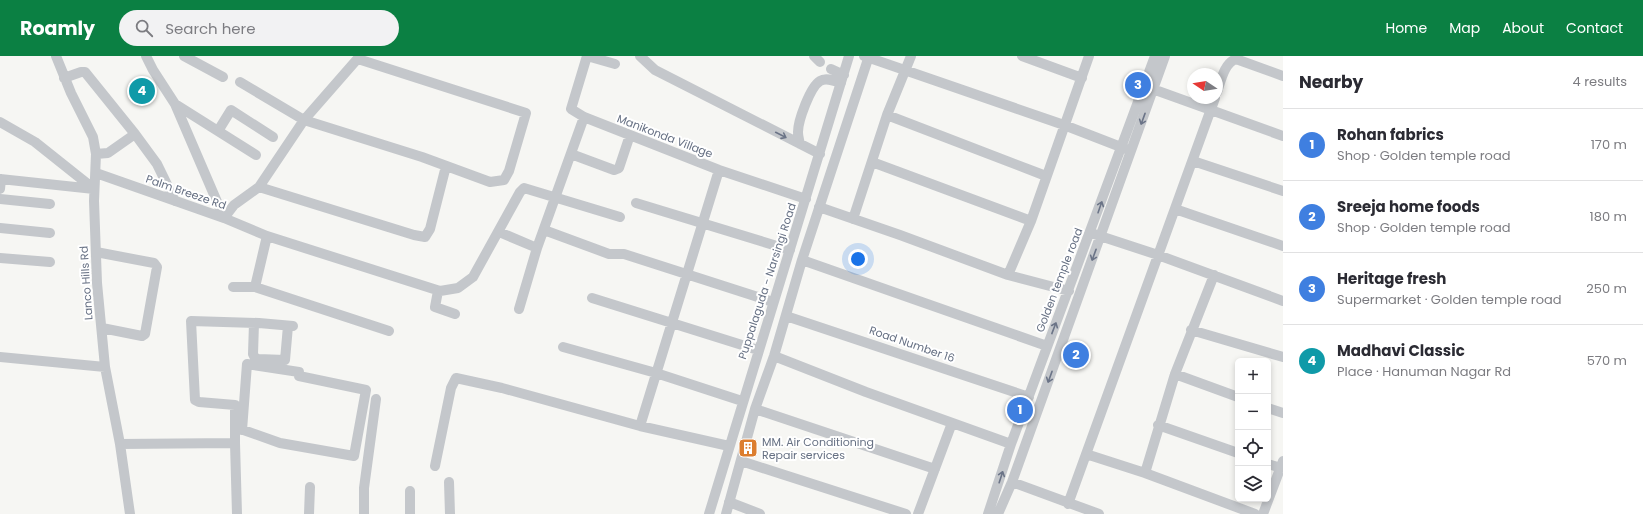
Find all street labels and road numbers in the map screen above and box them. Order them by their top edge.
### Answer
street label: Manikonda Village [615,110,715,162]
street label: Palm Breeze Rd [144,171,228,213]
street label: Puppalaguda - Narsingi Road [734,201,800,361]
street label: Golden temple road [1032,226,1086,334]
street label: Lanco Hills Rd [75,245,97,321]
street label: Road Number 16 [867,322,957,366]

